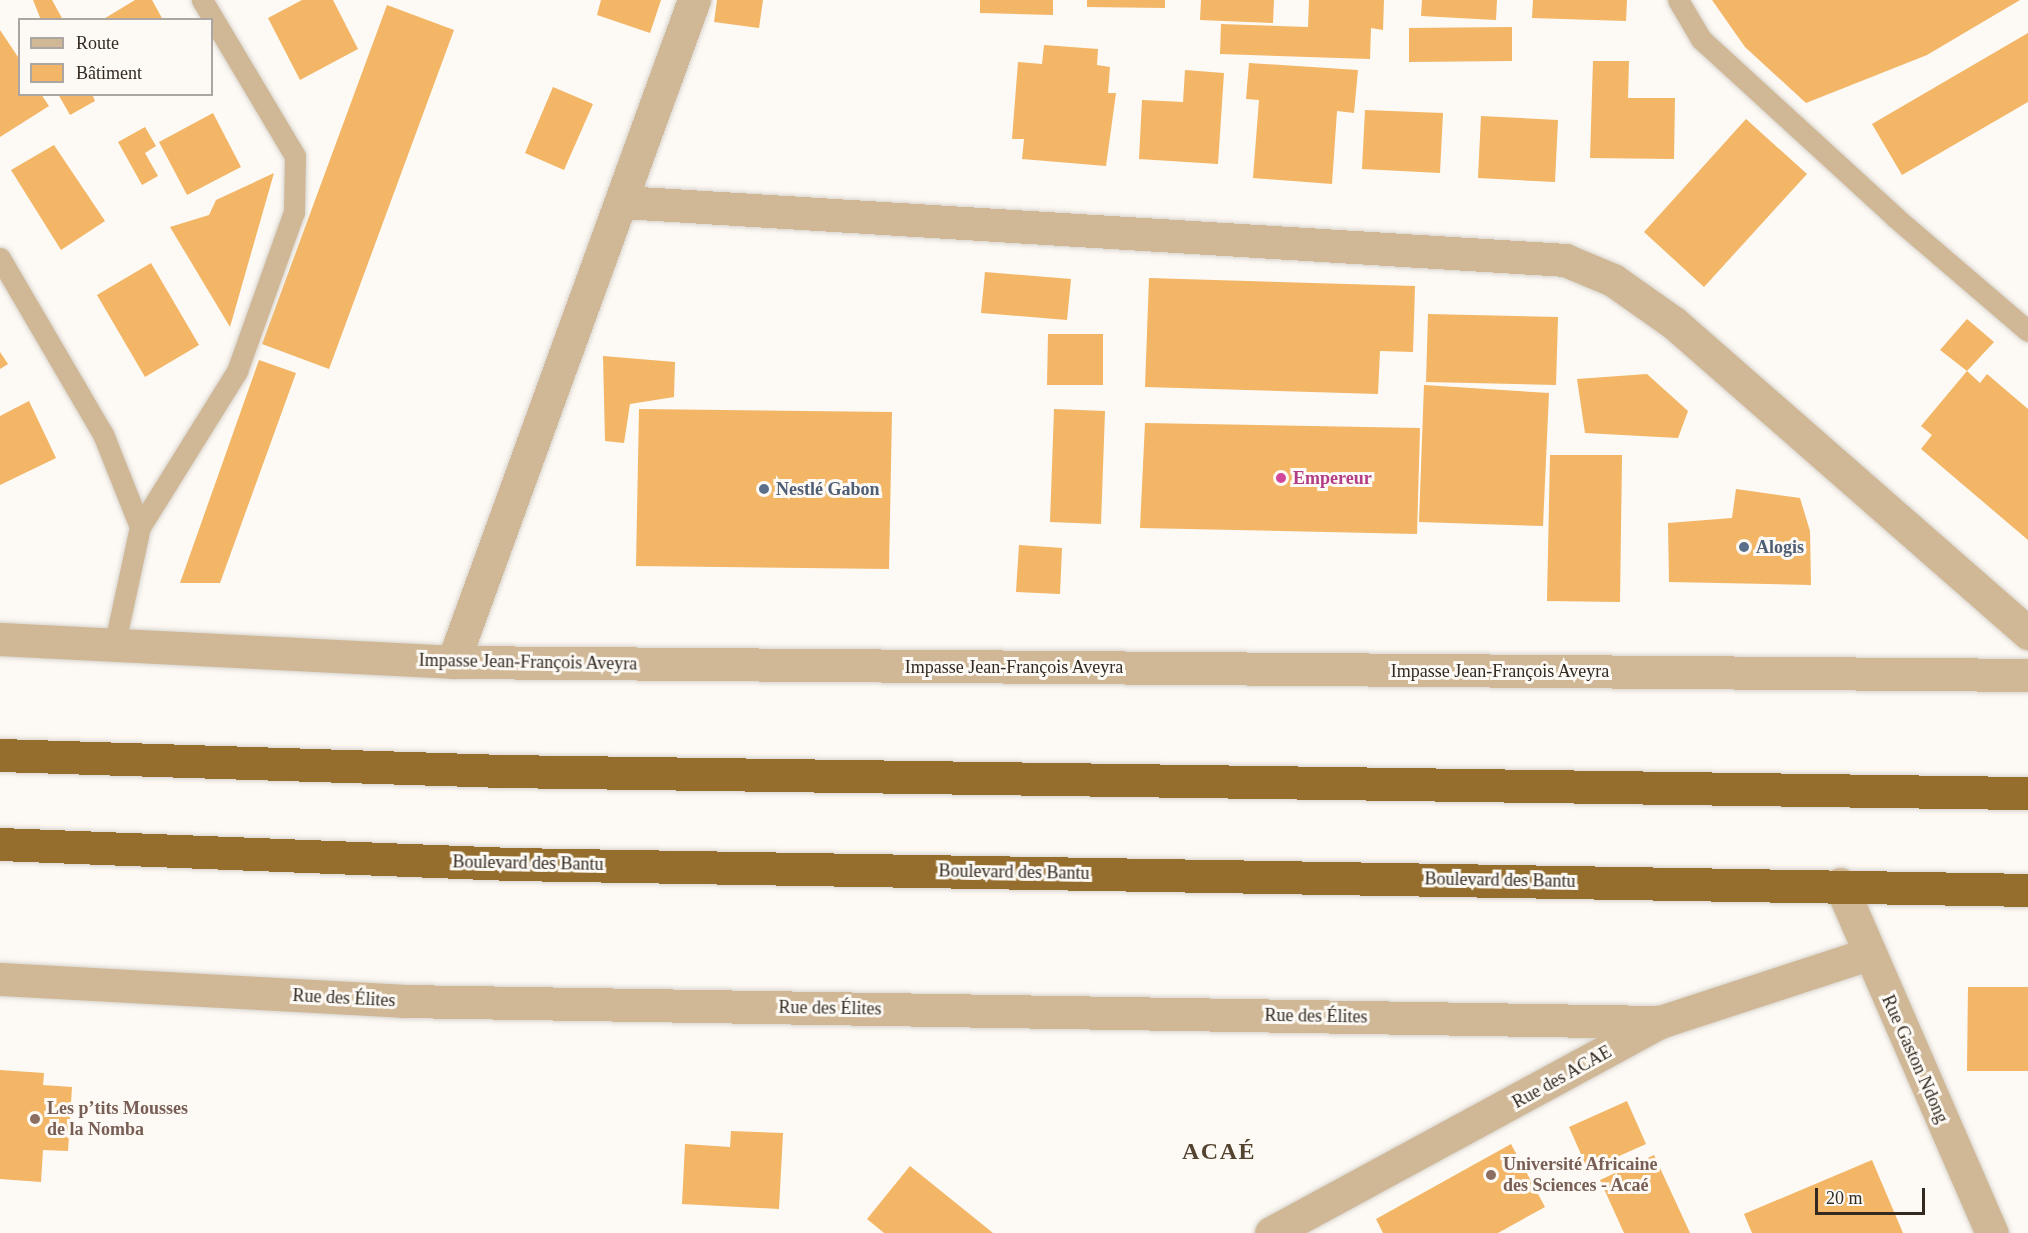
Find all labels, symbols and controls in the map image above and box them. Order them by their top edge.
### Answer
legend [18,18,213,96]
text: Route [76,33,119,53]
text: Bâtiment [76,63,142,83]
place label: Empereur [1293,467,1372,489]
marker: Empereur [1274,471,1288,485]
place label: Nestlé Gabon [776,478,880,500]
marker: Nestlé Gabon [757,482,771,496]
place label: Alogis [1756,536,1804,558]
marker: Alogis [1737,540,1751,554]
street label: Impasse Jean-François Aveyra [418,649,638,675]
street label: Impasse Jean-François Aveyra [904,656,1124,678]
street label: Impasse Jean-François Aveyra [1390,660,1610,682]
street label: Boulevard des Bantu [452,851,604,875]
street label: Boulevard des Bantu [938,860,1090,884]
street label: Boulevard des Bantu [1424,868,1576,892]
street label: Rue des Élites [292,985,396,1011]
street label: Rue Gaston Ndong [1877,992,1953,1126]
street label: Rue des Élites [778,996,882,1020]
street label: Rue des Élites [1264,1004,1368,1028]
street label: Rue des ACAE [1508,1041,1616,1113]
place label: Les p’tits Mousses de la Nomba [47,1098,188,1140]
marker: Les p’tits Mousses de la Nomba [28,1112,42,1126]
district label: ACAÉ [1182,1138,1256,1166]
place label: Université Africaine des Sciences - Acaé [1503,1154,1658,1196]
marker: Université Africaine des Sciences - Acaé [1484,1168,1498,1182]
scale bar [1818,1176,1928,1214]
text: 20 m [1826,1188,1863,1208]

